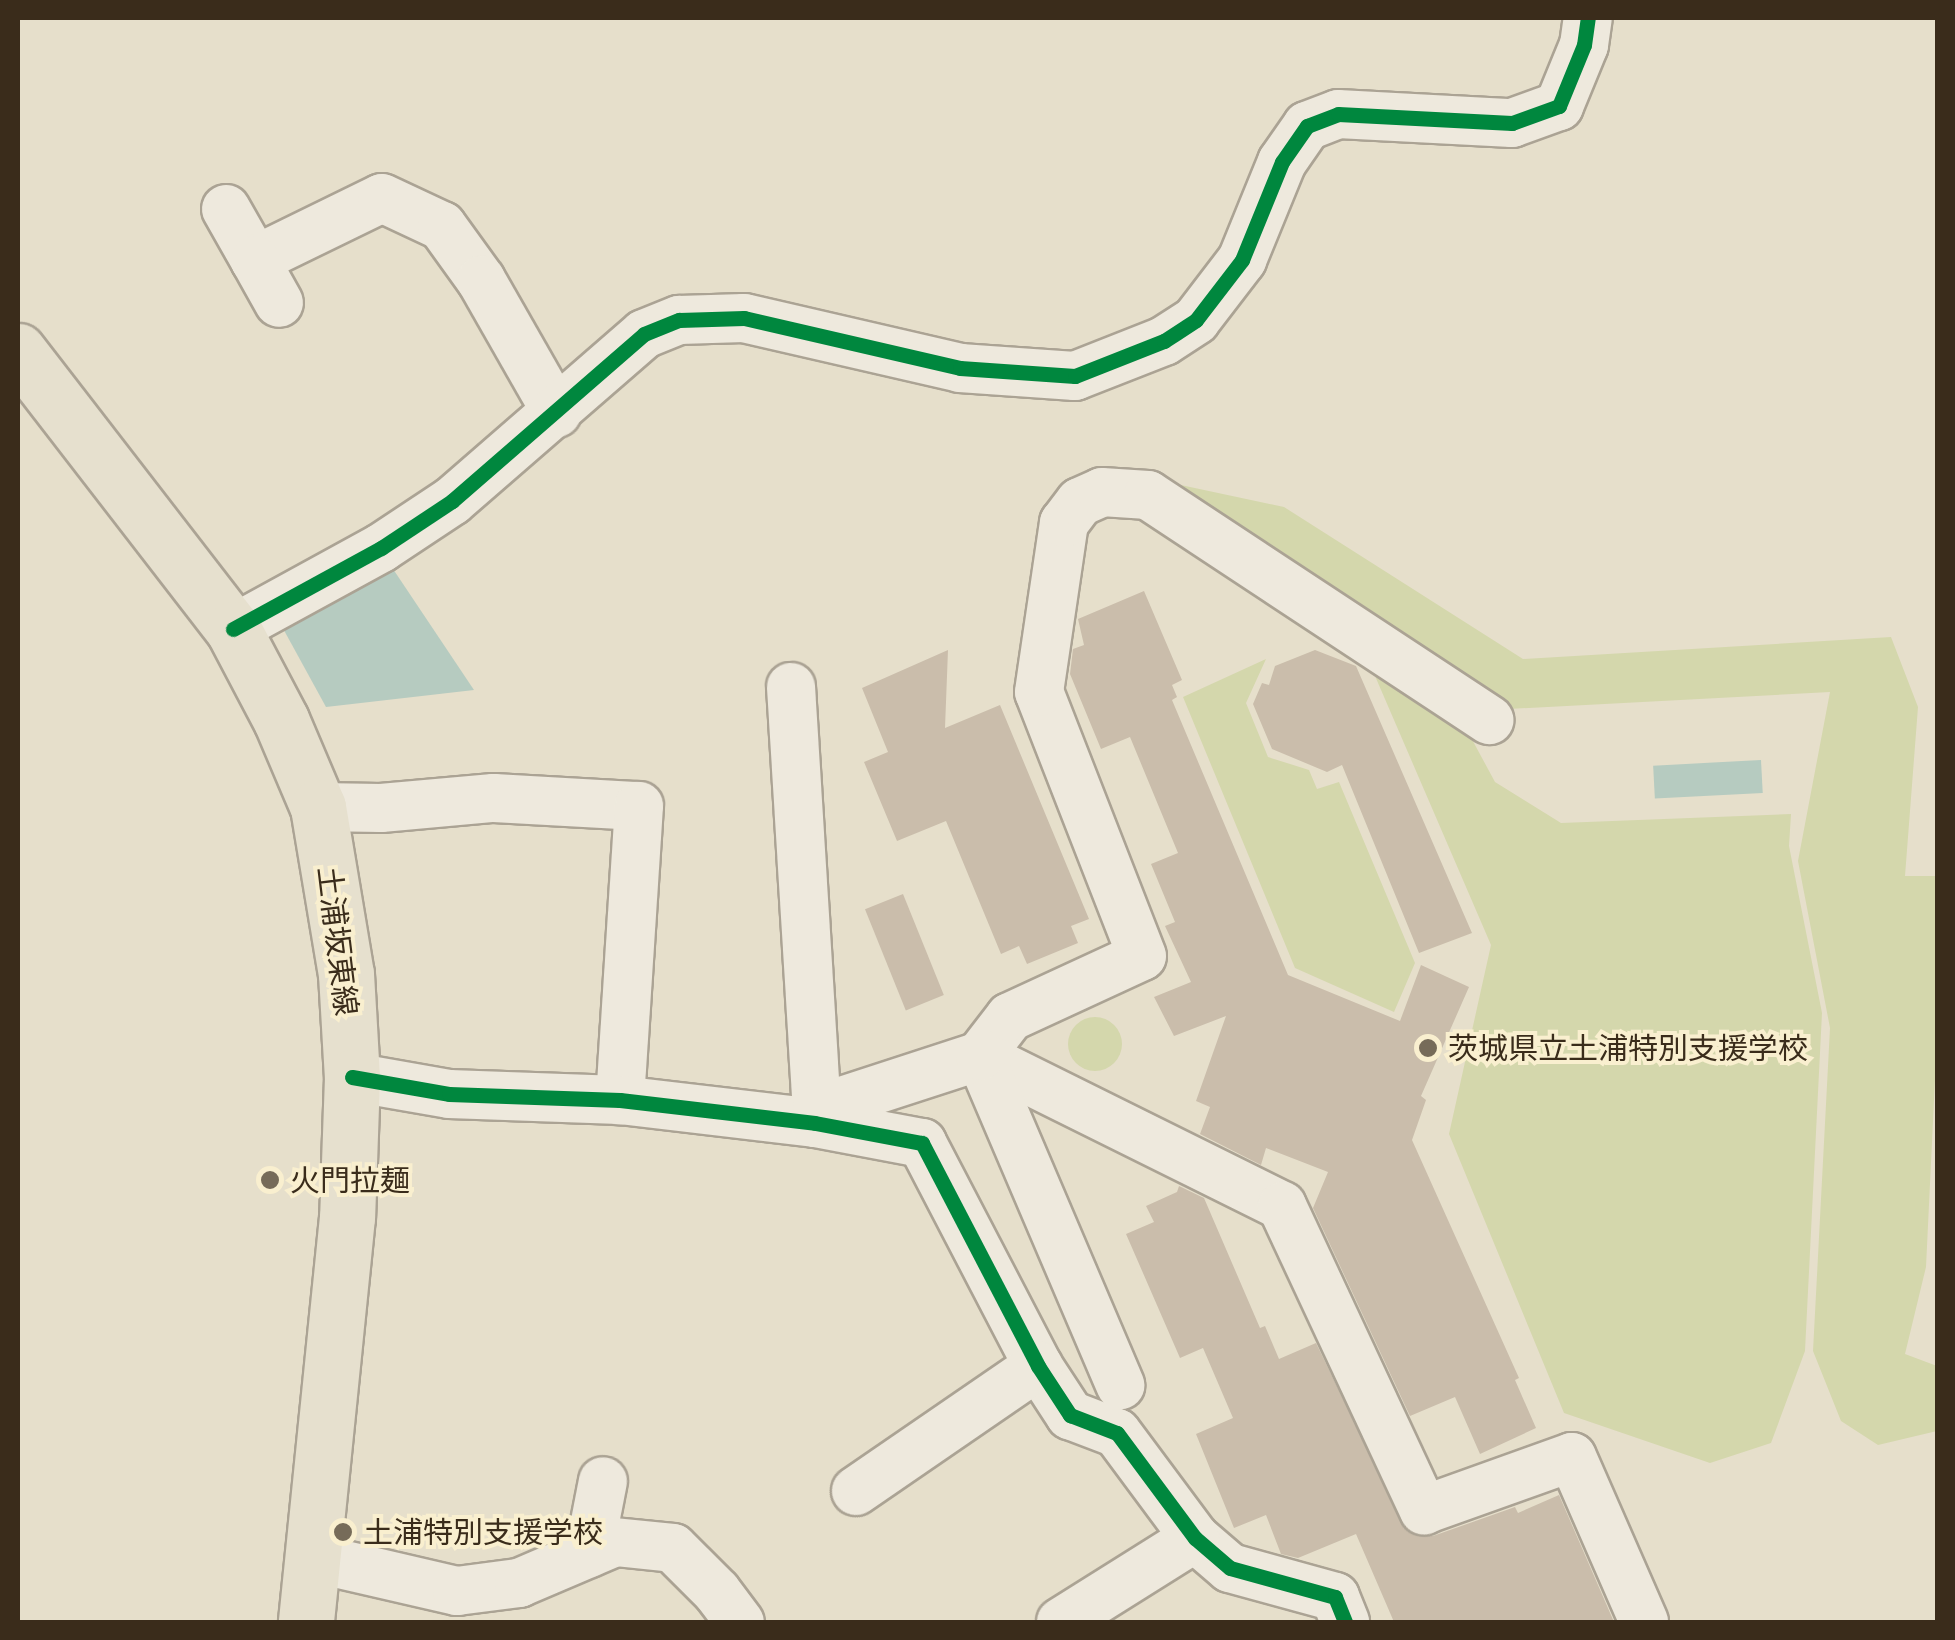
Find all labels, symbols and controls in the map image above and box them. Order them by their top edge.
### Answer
street label: 土浦坂東線 [311,864,365,1018]
place label: 茨城県立土浦特別支援学校 [1448,1030,1808,1066]
marker: 茨城県立土浦特別支援学校 [1417,1037,1439,1059]
place label: 火門拉麺 [290,1162,410,1198]
marker: 火門拉麺 [259,1169,281,1191]
place label: 土浦特別支援学校 [363,1514,603,1550]
marker: 土浦特別支援学校 [332,1521,354,1543]

